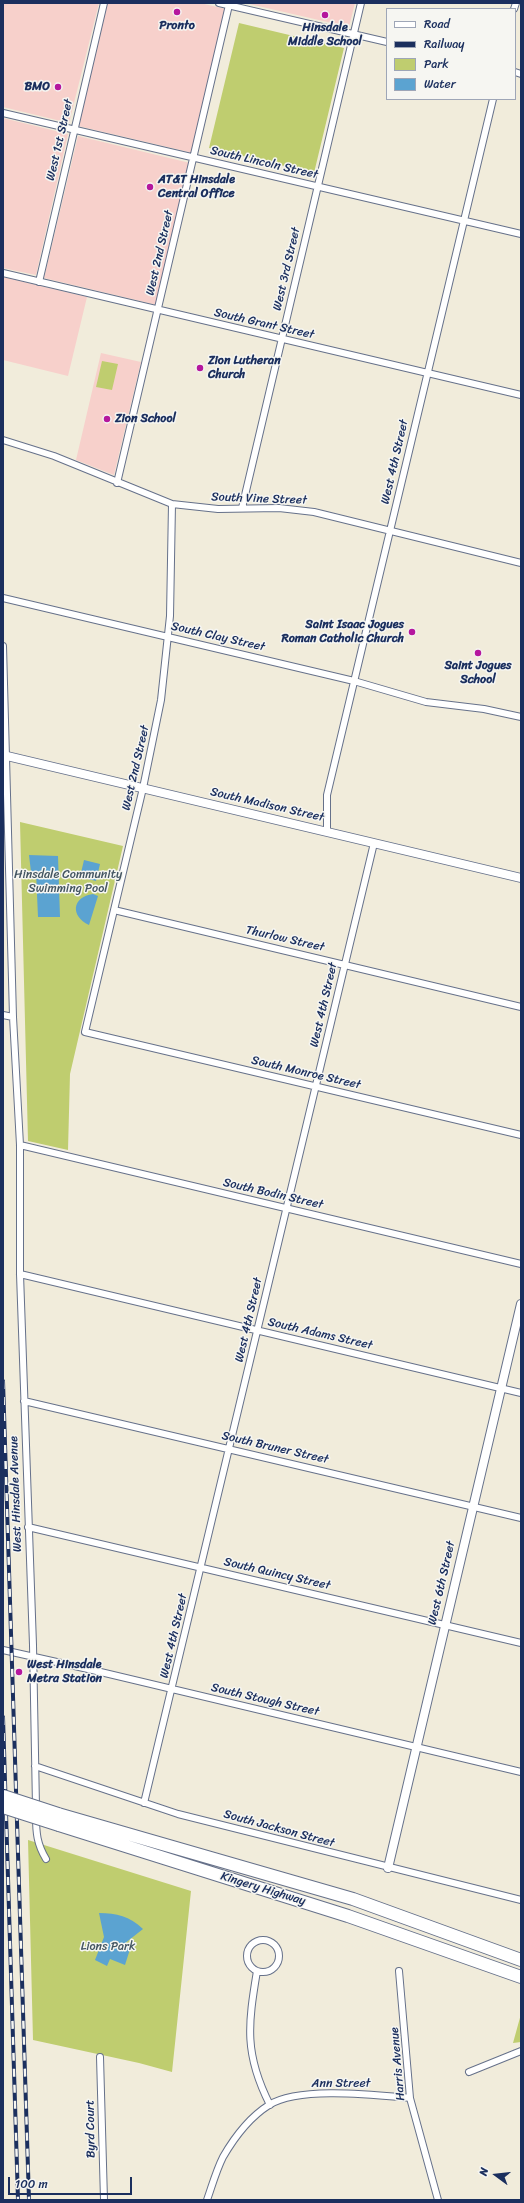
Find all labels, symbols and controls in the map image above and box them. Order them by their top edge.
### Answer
marker: Pronto [172,7,182,17]
legend [386,8,516,100]
marker: Hinsdale Middle School [320,10,330,20]
text: Road [424,13,450,35]
place label: Pronto [159,19,195,33]
place label: Hinsdale Middle School [288,21,362,49]
text: Railway [424,33,465,55]
text: Park [424,53,449,75]
text: Water [424,73,456,95]
place label: BMO [24,80,50,94]
marker: BMO [53,82,63,92]
street label: West 1st Street [44,98,76,182]
street label: South Lincoln Street [209,144,319,182]
place label: AT&T Hinsdale Central Office [158,173,235,201]
marker: AT&T Hinsdale Central Office [145,182,155,192]
street label: West 2nd Street [143,209,177,297]
street label: West 3rd Street [270,226,304,312]
street label: South Grant Street [212,305,316,343]
place label: Zion Lutheran Church [208,354,281,382]
marker: Zion Lutheran Church [195,363,205,373]
place label: Zion School [115,412,176,426]
marker: Zion School [102,414,112,424]
street label: West 4th Street [378,418,412,506]
street label: South Vine Street [211,490,307,508]
place label: Saint Isaac Jogues Roman Catholic Church [281,618,404,646]
street label: South Clay Street [170,619,266,655]
marker: Saint Isaac Jogues Roman Catholic Church [407,627,417,637]
marker: Saint Jogues School [473,648,483,658]
place label: Saint Jogues School [444,659,512,687]
street label: West 2nd Street [119,724,153,812]
street label: South Madison Street [209,785,325,825]
park label: Hinsdale Community Swimming Pool [14,868,122,896]
street label: Thurlow Street [244,923,326,955]
street label: West 4th Street [307,961,341,1049]
street label: South Monroe Street [250,1053,362,1093]
street label: South Bodin Street [221,1175,325,1213]
street label: West 4th Street [232,1276,266,1364]
street label: South Adams Street [266,1315,374,1353]
street label: South Bruner Street [220,1429,330,1467]
street label: West Hinsdale Avenue [7,1436,25,1552]
street label: West 6th Street [425,1540,459,1626]
street label: South Quincy Street [222,1555,332,1593]
street label: West 4th Street [157,1592,191,1680]
place label: West Hinsdale Metra Station [27,1658,102,1686]
marker: West Hinsdale Metra Station [14,1667,24,1677]
street label: South Stough Street [210,1681,320,1719]
street label: South Jackson Street [222,1807,336,1851]
street label: Kingery Highway [219,1869,307,1909]
park label: Lions Park [81,1940,135,1954]
street label: Harris Avenue [388,2027,408,2101]
street label: Ann Street [312,2077,370,2091]
street label: Byrd Court [83,2100,99,2158]
north arrow [476,2155,516,2195]
text: N [474,2166,494,2178]
scale bar [10,2169,134,2195]
text: 100 m [15,2173,48,2195]

